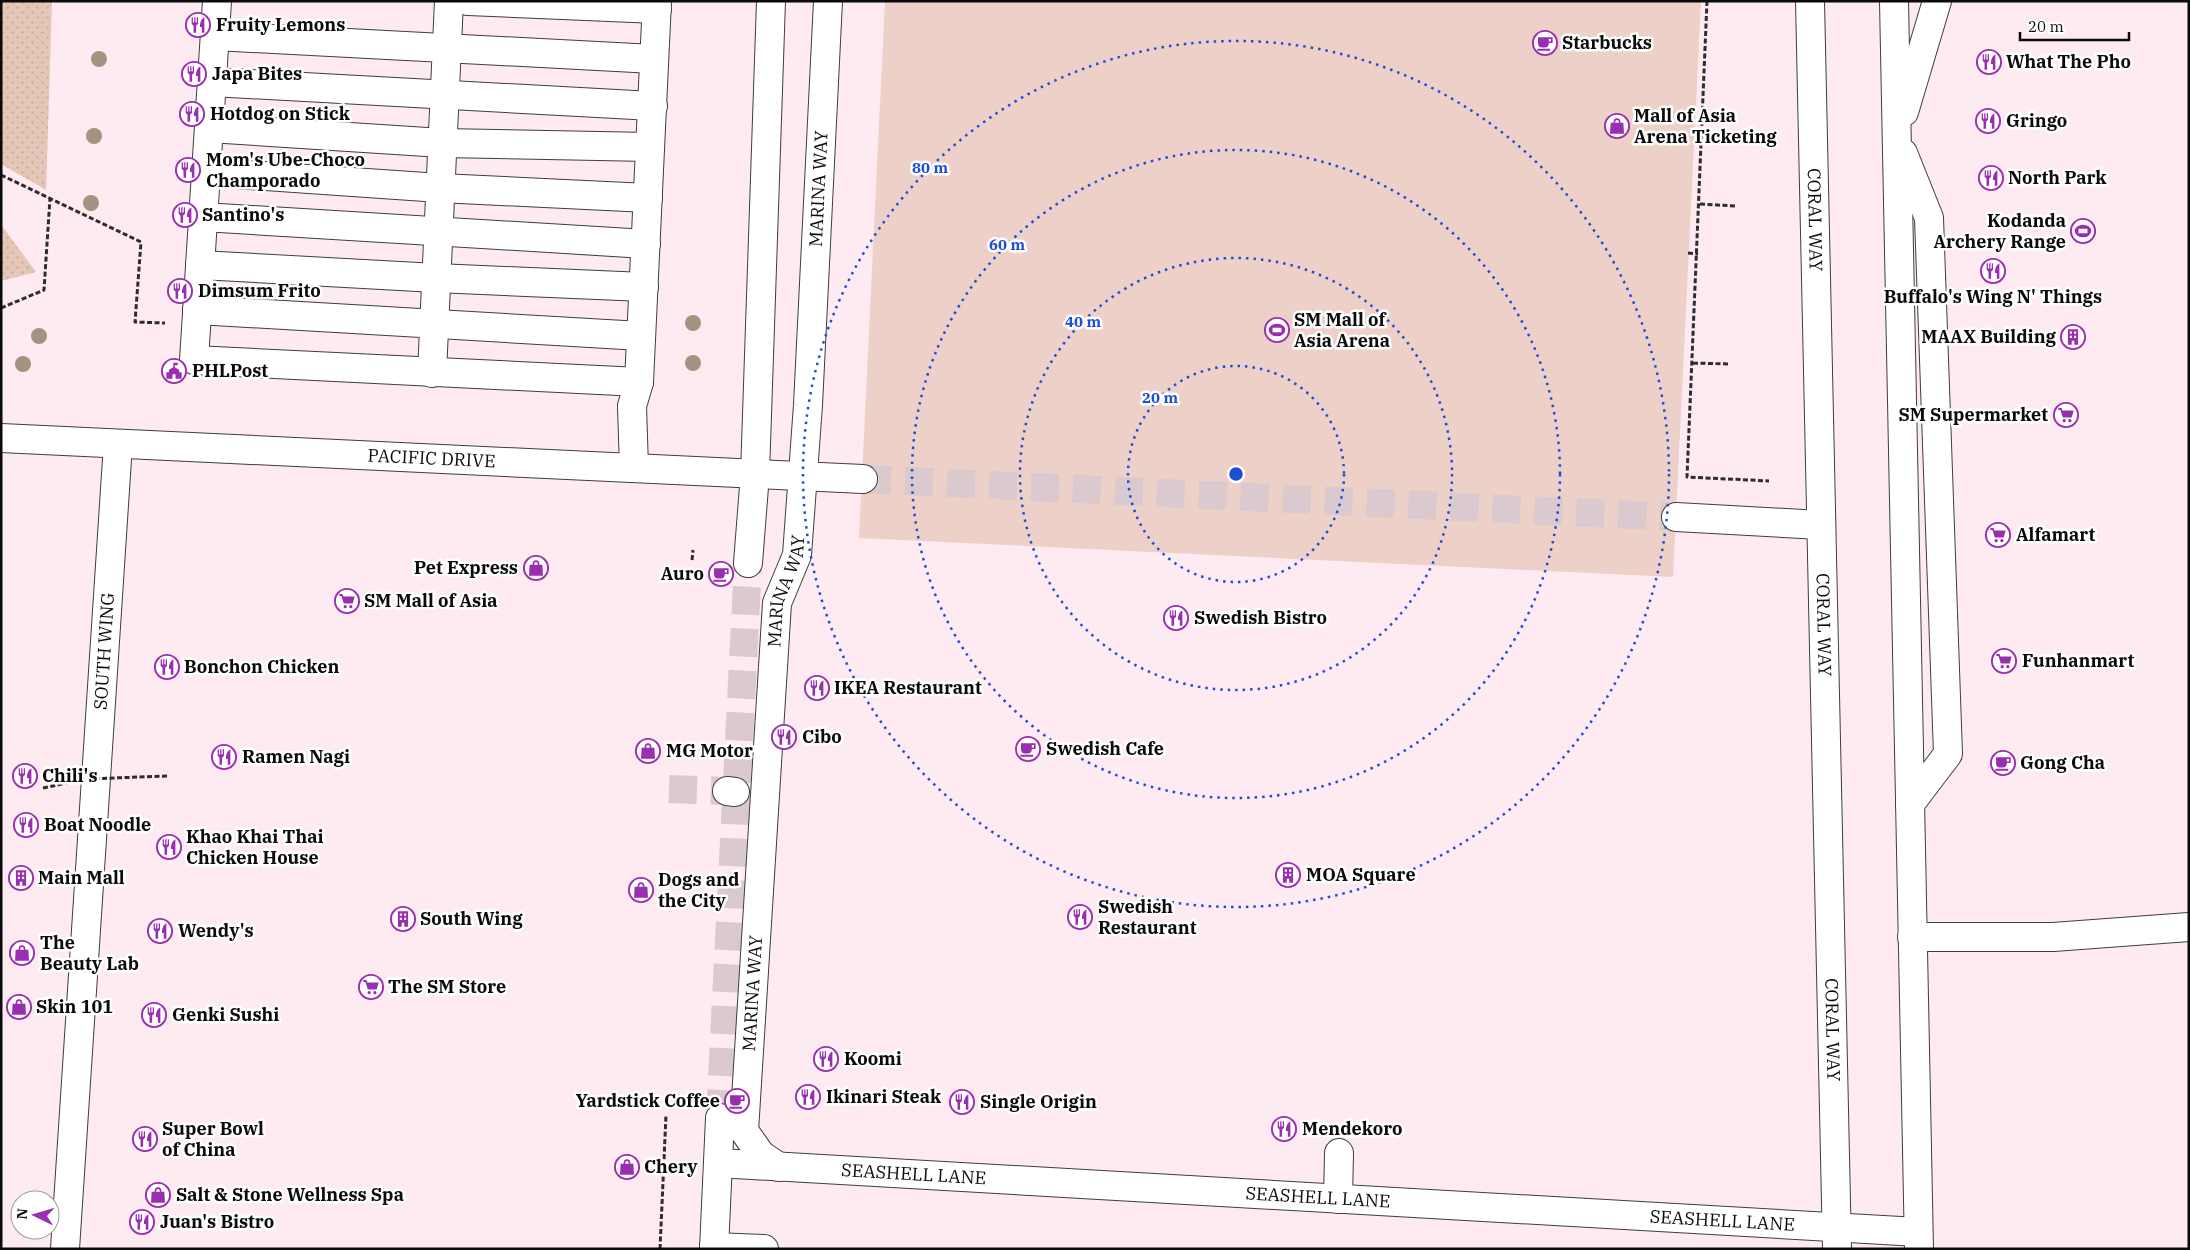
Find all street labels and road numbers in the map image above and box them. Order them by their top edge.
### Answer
street label: MARINA WAY [804,129,833,247]
street label: CORAL WAY [1803,168,1828,272]
street label: PACIFIC DRIVE [367,443,496,473]
street label: MARINA WAY [762,533,809,648]
street label: CORAL WAY [1811,573,1837,677]
street label: SOUTH WING [89,592,119,711]
street label: MARINA WAY [737,934,767,1052]
street label: CORAL WAY [1820,978,1845,1082]
street label: SEASHELL LANE [841,1158,987,1189]
street label: SEASHELL LANE [1245,1181,1391,1213]
street label: SEASHELL LANE [1649,1205,1796,1236]

